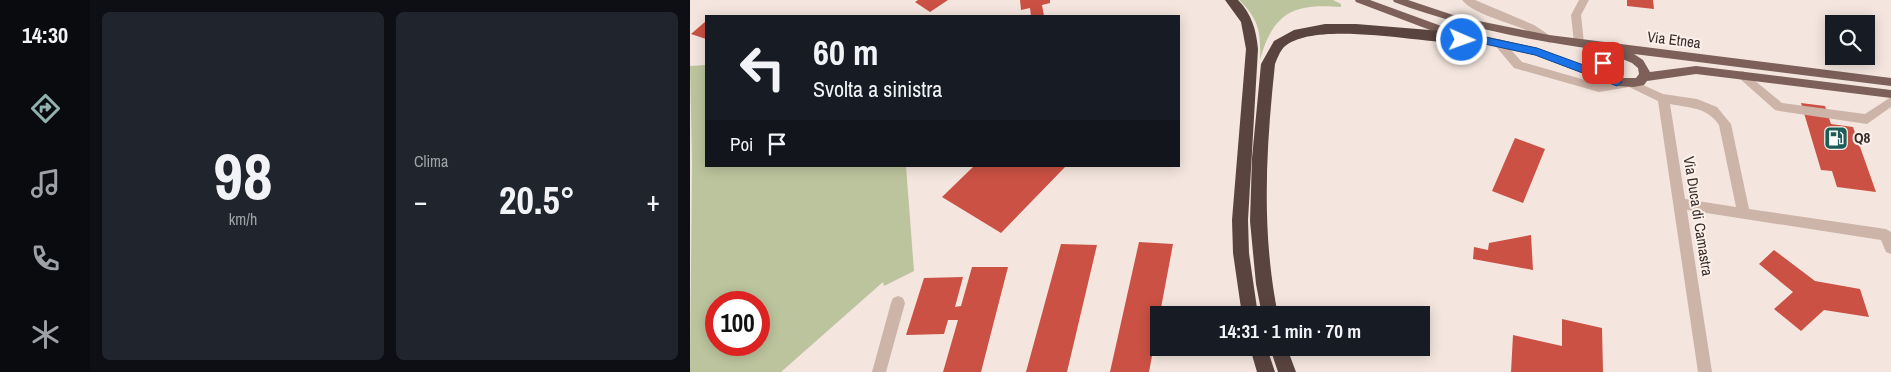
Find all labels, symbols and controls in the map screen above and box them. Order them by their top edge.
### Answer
position arrow [1435,13,1487,65]
map controls [1825,15,1875,65]
button: search [1825,15,1875,65]
text: 14:30 [22,20,68,50]
street label: Via Etnea [1646,26,1702,53]
text: 60 m [813,29,878,76]
icon: left [730,35,795,100]
pin [1582,42,1624,84]
icon: arrive [1589,49,1617,77]
text: Svolta a sinistra [813,74,942,104]
icon: directions [28,91,63,126]
fuel station icon: Q8 [1823,125,1849,151]
place label: Q8 [1854,127,1871,148]
icon: arrive [763,130,791,158]
text: Poi [730,131,753,157]
text: 98 [213,132,273,219]
text: Clima [414,150,448,172]
street label: Via Duca di Camastra [1679,155,1718,277]
icon: music [28,166,63,201]
text: 20.5° [499,175,575,226]
text: − [414,182,427,220]
text: + [647,182,660,220]
text: km/h [229,208,257,230]
icon: phone [28,241,63,276]
speed limit sign: 100 [705,291,770,356]
icon: climate [28,317,63,352]
text: 14:31 · 1 min · 70 m [1219,318,1361,344]

